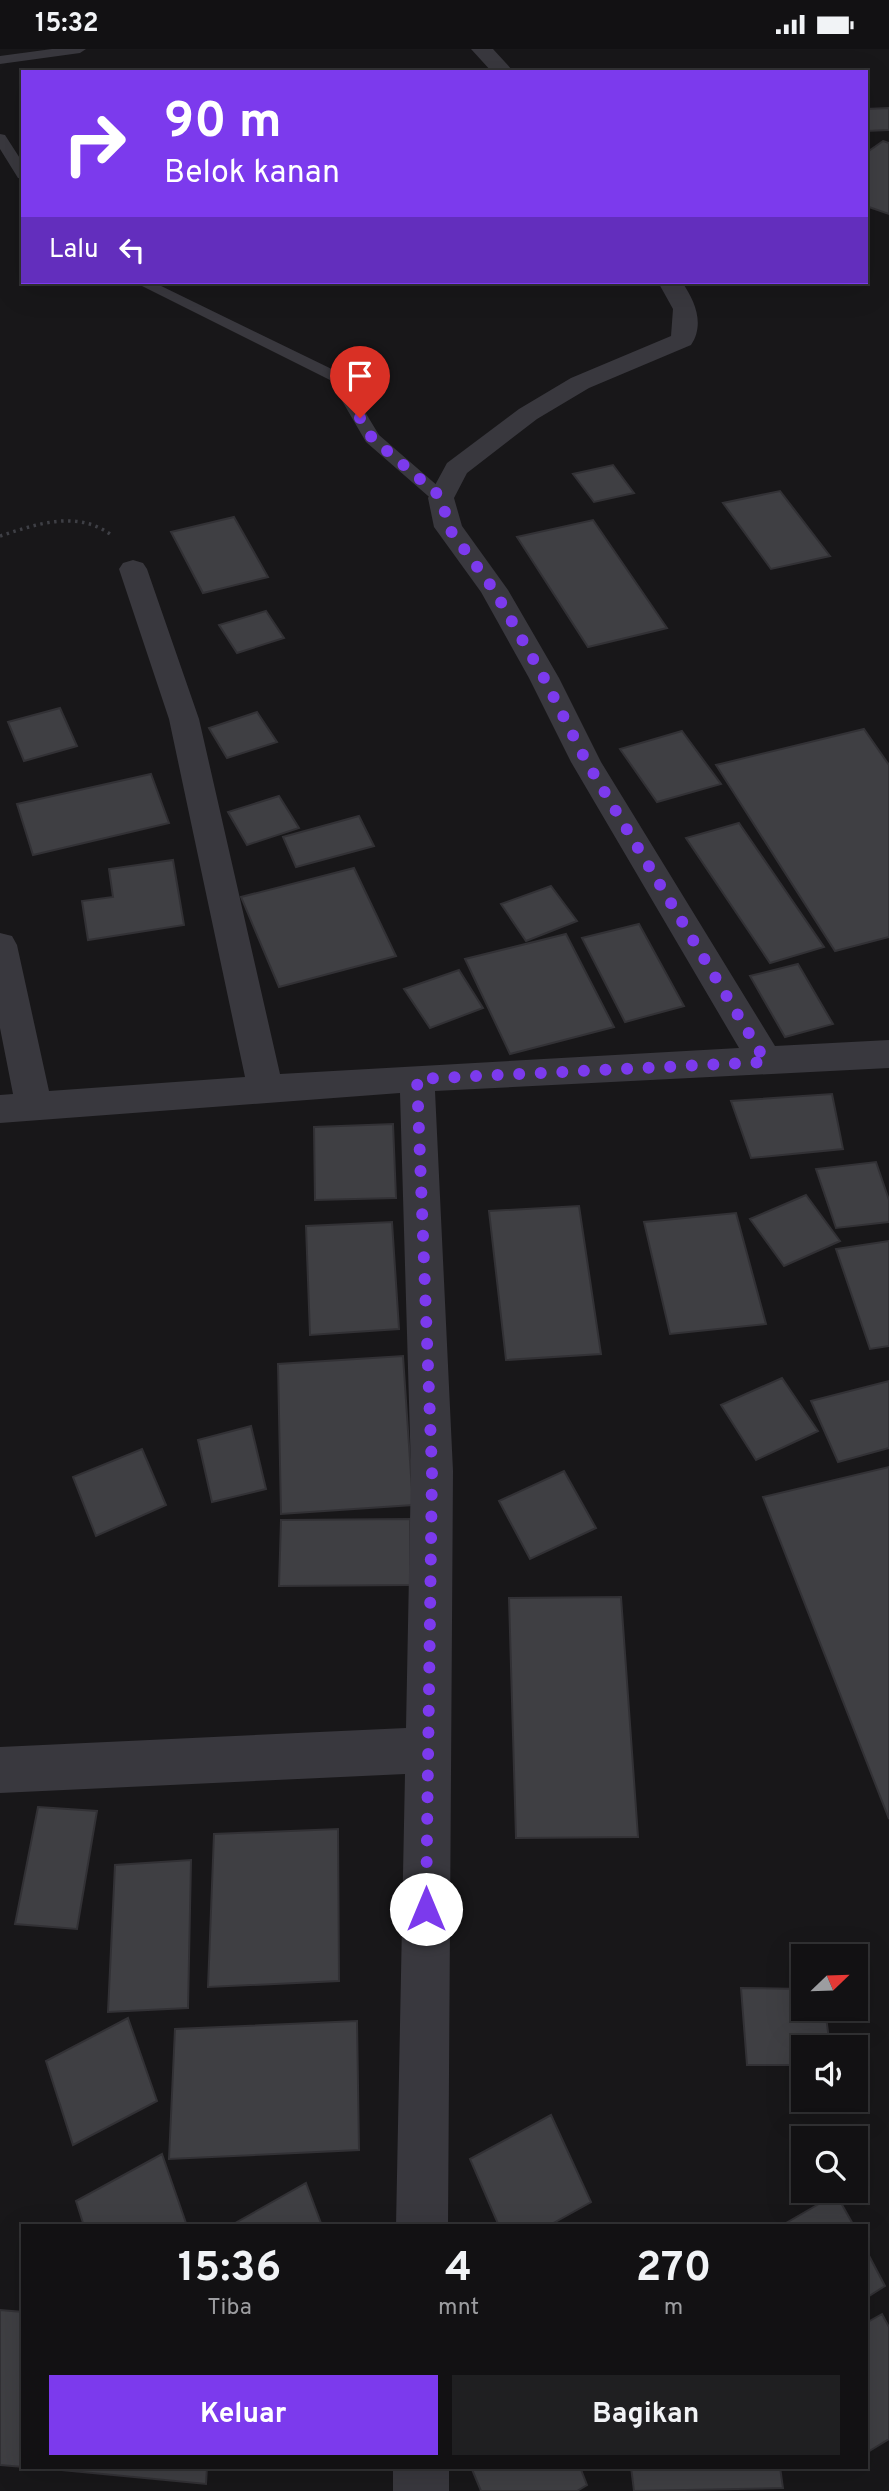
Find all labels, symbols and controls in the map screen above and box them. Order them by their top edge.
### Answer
text: 15:32 [35,8,99,41]
text: 90 m [164,93,282,155]
icon: right [49,98,140,189]
text: Belok kanan [164,154,340,194]
icon: left [113,231,151,269]
text: Lalu [49,234,99,267]
pin [330,346,390,418]
icon: arrive [341,357,379,395]
position arrow [389,1872,463,1946]
north arrow [791,1944,868,2021]
map controls [791,1944,868,2203]
button: sound [791,2035,868,2112]
button: search [791,2126,868,2203]
text: 15:36 [178,2243,281,2296]
text: 4 [445,2243,472,2296]
text: 270 [636,2243,711,2296]
text: Tiba [207,2294,252,2323]
text: mnt [438,2294,479,2323]
text: m [664,2294,683,2323]
button: Keluar [49,2375,438,2455]
button: Bagikan [452,2375,840,2455]

